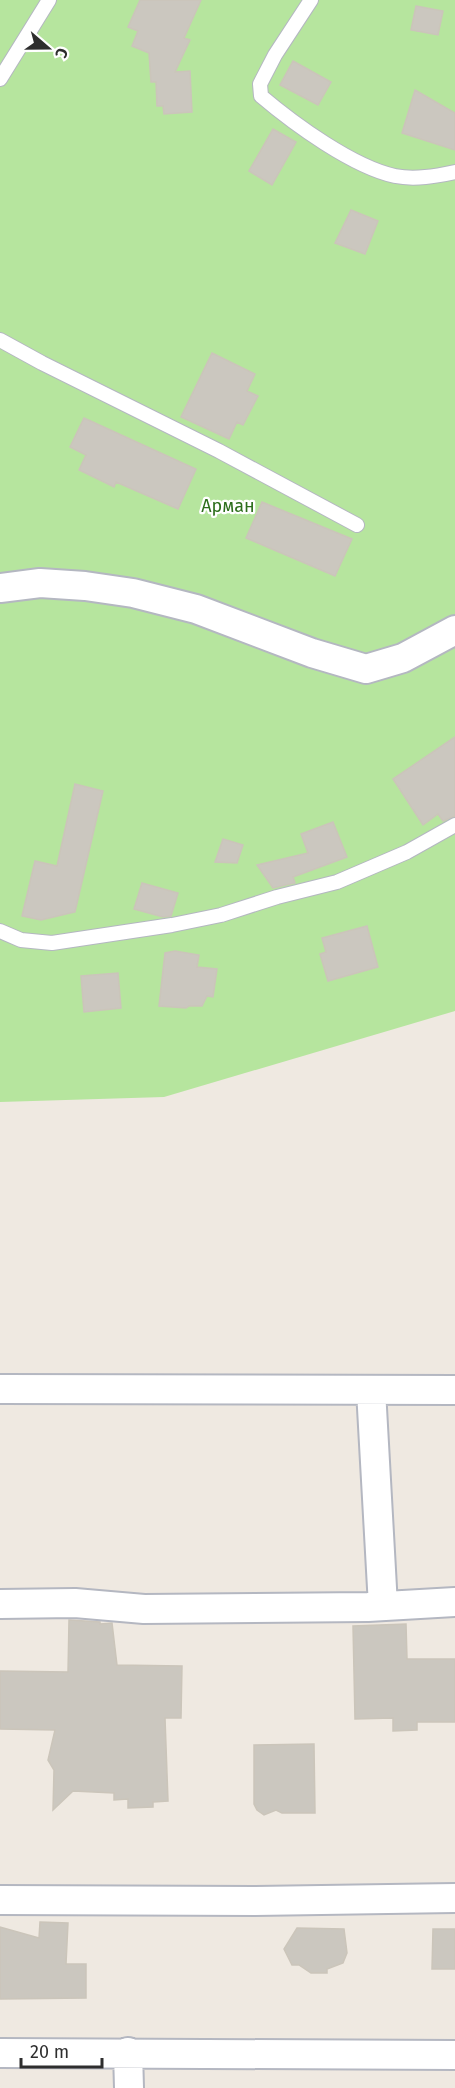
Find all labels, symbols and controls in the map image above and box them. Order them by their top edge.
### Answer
north arrow [18,18,78,78]
text: С [51,45,72,61]
park label: Арман [201,495,255,517]
scale bar [21,2031,102,2069]
text: 20 m [30,2041,69,2063]

